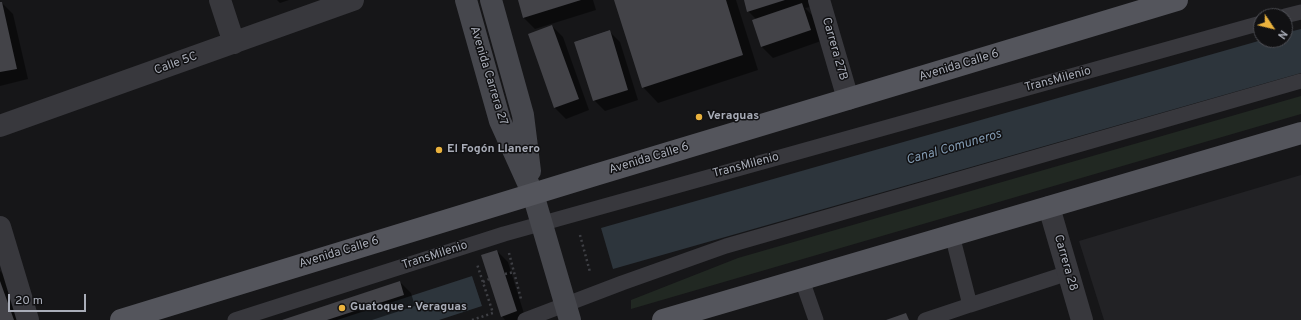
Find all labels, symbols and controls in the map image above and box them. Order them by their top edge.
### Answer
north arrow [1253,8,1293,48]
street label: Carrera 27B [818,16,850,82]
street label: Avenida Carrera 27 [466,25,510,127]
text: N [1274,27,1290,42]
street label: Avenida Calle 6 [917,47,1001,85]
street label: Calle 5C [152,50,200,78]
street label: TransMilenio [1023,64,1093,96]
place label: Veraguas [707,110,759,124]
marker: Veraguas [694,112,704,122]
water label: Canal Comuneros [905,127,1003,169]
street label: Avenida Calle 6 [607,140,691,178]
place label: El Fogón Llanero [447,143,540,157]
marker: El Fogón Llanero [434,145,444,155]
street label: TransMilenio [711,150,781,182]
street label: Carrera 28 [1050,233,1080,293]
street label: Avenida Calle 6 [297,234,381,272]
street label: TransMilenio [400,239,470,273]
scale bar [10,286,88,312]
text: 20 m [15,293,43,309]
place label: Guatoque - Veraguas [350,301,467,315]
marker: Guatoque - Veraguas [337,303,347,313]

